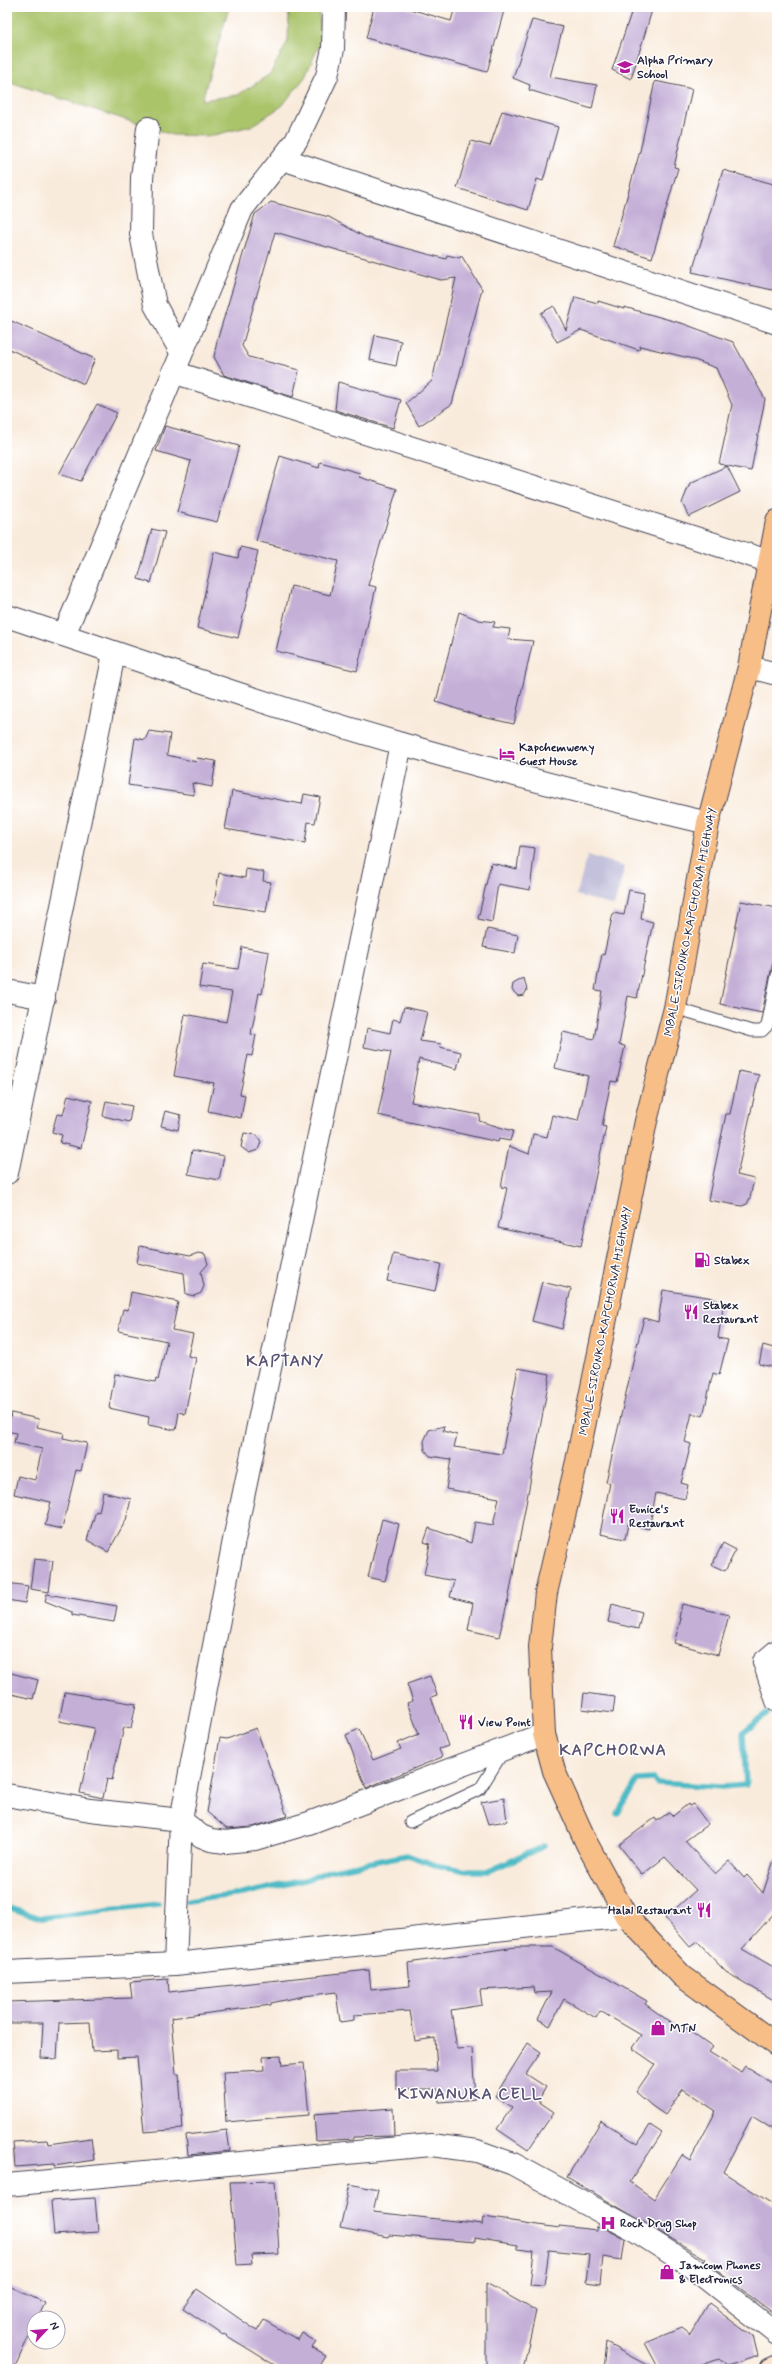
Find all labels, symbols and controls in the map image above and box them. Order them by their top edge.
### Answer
place label: Alpha Primary School [637,53,713,83]
school or university icon: Alpha Primary School [616,58,634,76]
place label: Kapchemweny Guest House [519,740,595,770]
hotel icon: Kapchemweny Guest House [498,745,516,763]
street label: MBALE-SIRONKO-KAPCHORWA HIGHWAY [661,806,721,1038]
street label: MBALE-SIRONKO-KAPCHORWA HIGHWAY [576,1205,636,1437]
fuel station icon: Stabex [693,1251,711,1269]
place label: Stabex [714,1253,751,1269]
place label: Stabex Restaurant [703,1298,759,1328]
restaurant icon: Stabex Restaurant [682,1303,700,1321]
district label: KAPTANY [246,1351,324,1372]
place label: Eunice's Restaurant [629,1502,685,1532]
restaurant icon: Eunice's Restaurant [608,1507,626,1525]
restaurant icon: View Point [457,1713,475,1731]
place label: View Point [478,1715,531,1731]
district label: KAPCHORWA [559,1740,667,1761]
restaurant icon: Halal Restaurant [695,1901,713,1919]
place label: Halal Restaurant [608,1903,692,1919]
shop icon: MTN [649,2019,667,2037]
place label: MTN [670,2021,696,2037]
district label: KIWANUKA CELL [397,2084,543,2105]
hospital icon: Rock Drug Shop [599,2214,617,2232]
place label: Rock Drug Shop [620,2216,697,2233]
place label: Jamcom Phones & Electronics [679,2258,761,2288]
shop icon: Jamcom Phones & Electronics [658,2263,676,2281]
north arrow [26,2310,66,2350]
text: N [46,2320,62,2332]

